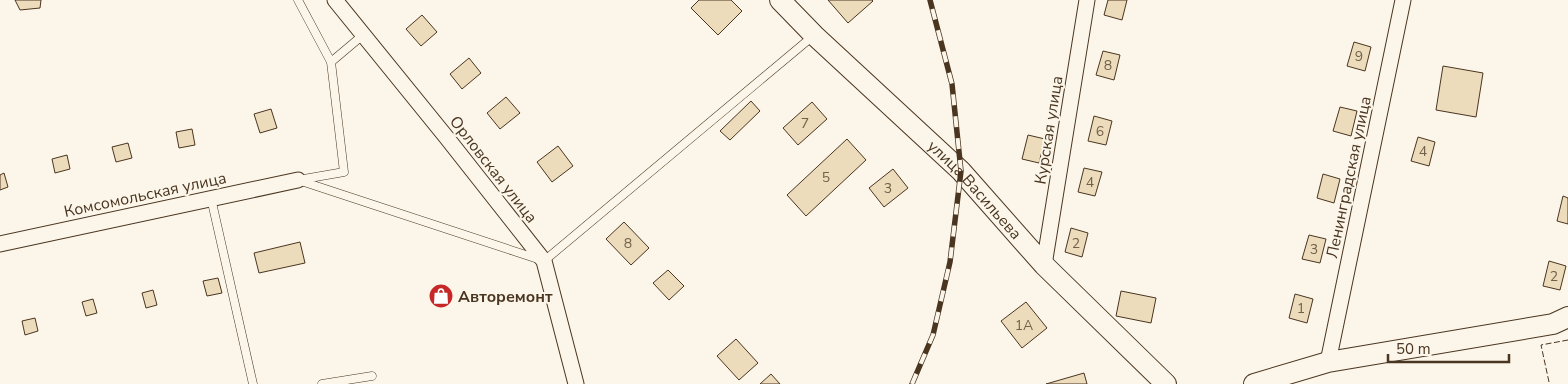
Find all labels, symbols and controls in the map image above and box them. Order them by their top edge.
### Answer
house number: 9 [1355,47,1363,66]
house number: 8 [1104,56,1112,75]
street label: Курская улица [1030,74,1068,186]
street label: Ленинградская улица [1321,94,1377,260]
street label: Орловская улица [444,111,542,228]
house number: 7 [801,114,809,133]
house number: 6 [1096,122,1104,141]
street label: улица Васильева [922,135,1026,245]
house number: 4 [1419,142,1427,161]
street label: Комсомольская улица [62,167,228,223]
house number: 5 [822,168,830,187]
house number: 4 [1086,173,1094,192]
house number: 3 [884,179,892,198]
house number: 8 [624,234,632,253]
house number: 2 [1072,234,1080,253]
house number: 3 [1310,240,1318,259]
house number: 2 [1550,267,1558,286]
shop icon: Авторемонт [428,283,454,309]
place label: Авторемонт [458,286,553,308]
house number: 1 [1297,299,1305,318]
house number: 1А [1015,316,1033,335]
scale bar [1388,332,1509,364]
text: 50 m [1396,339,1431,359]

